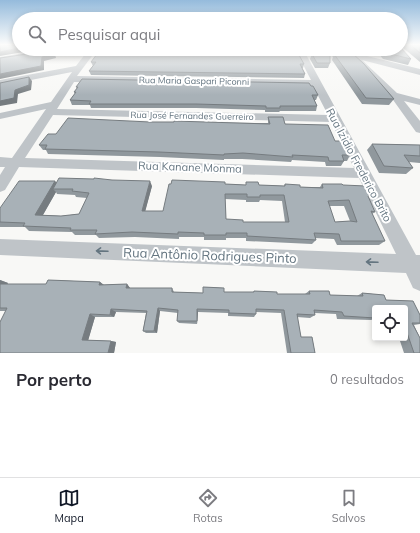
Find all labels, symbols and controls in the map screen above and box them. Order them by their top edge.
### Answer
search box [12,12,408,56]
icon: search [26,23,48,45]
text: Pesquisar aqui [58,25,160,44]
street label: Rua Maria Gaspari Piconni [139,74,249,87]
street label: Rua Izidio Frederico Brito [323,106,395,224]
street label: Rua José Fernandes Guerreiro [130,109,254,122]
street label: Rua Kanane Monma [138,158,242,176]
street label: Rua Antônio Rodrigues Pinto [123,244,297,266]
one-way arrow [96,247,109,255]
one-way arrow [366,258,379,265]
map controls [372,305,408,341]
button: locate [372,305,408,341]
text: Por perto [16,369,92,390]
text: 0 resultados [330,371,404,387]
tab: Mapa [55,487,84,525]
tab: Rotas [193,487,223,525]
tab: Salvos [332,487,365,525]

